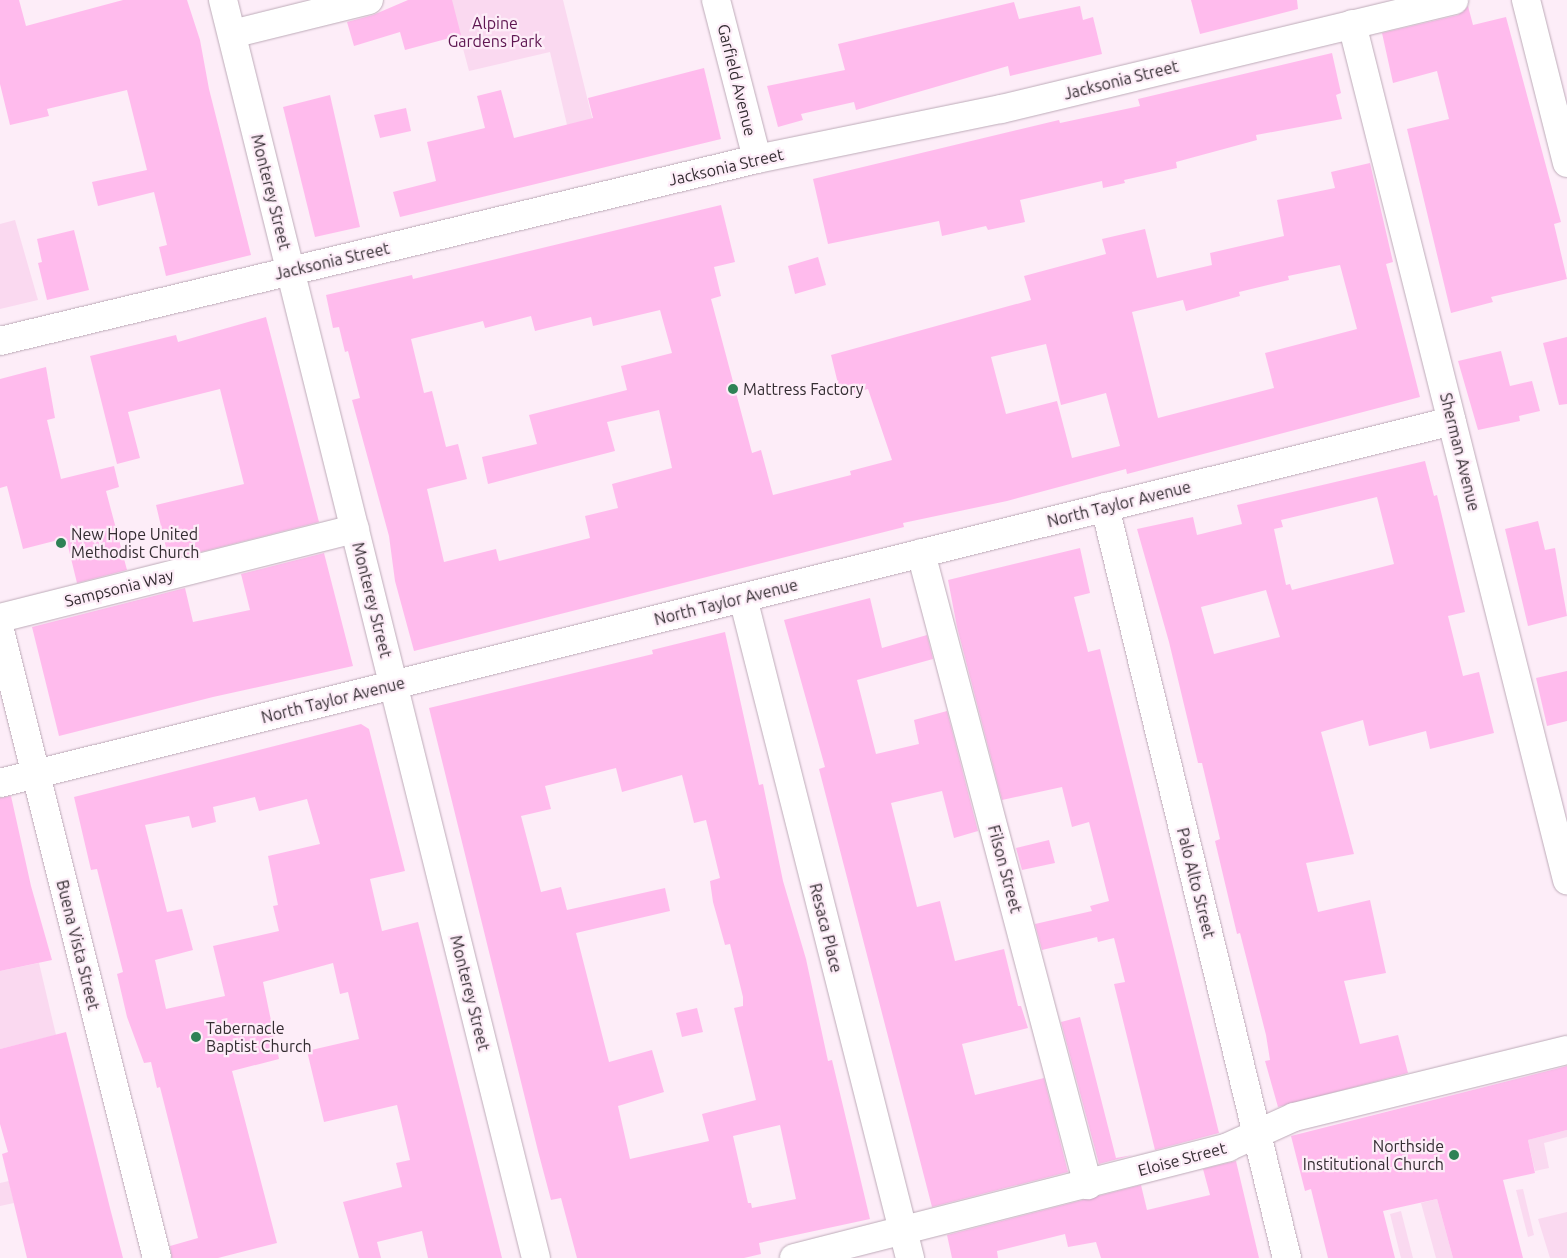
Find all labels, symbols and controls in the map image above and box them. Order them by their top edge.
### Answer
park label: Alpine Gardens Park [448,13,542,51]
street label: Garfield Avenue [714,22,760,138]
street label: Jacksonia Street [1062,56,1180,104]
street label: Monterey Street [247,132,295,252]
street label: Jacksonia Street [667,144,785,190]
street label: Jacksonia Street [273,238,391,284]
place label: Mattress Factory [743,379,863,399]
marker: Mattress Factory [727,383,739,395]
street label: Sherman Avenue [1436,391,1484,513]
street label: North Taylor Avenue [1045,477,1193,531]
place label: New Hope United Methodist Church [71,524,199,562]
marker: New Hope United Methodist Church [55,537,67,549]
street label: Monterey Street [348,540,396,660]
street label: Sampsonia Way [63,565,175,611]
street label: North Taylor Avenue [652,575,800,629]
street label: North Taylor Avenue [259,673,407,727]
street label: Filson Street [984,823,1026,915]
street label: Palo Alto Street [1173,826,1219,940]
street label: Buena Vista Street [53,878,103,1012]
street label: Resaca Place [806,881,846,975]
street label: Monterey Street [446,933,494,1053]
place label: Tabernacle Baptist Church [206,1018,312,1056]
marker: Tabernacle Baptist Church [190,1031,202,1043]
place label: Northside Institutional Church [1303,1136,1444,1174]
street label: Eloise Street [1136,1138,1228,1180]
marker: Northside Institutional Church [1448,1149,1460,1161]

